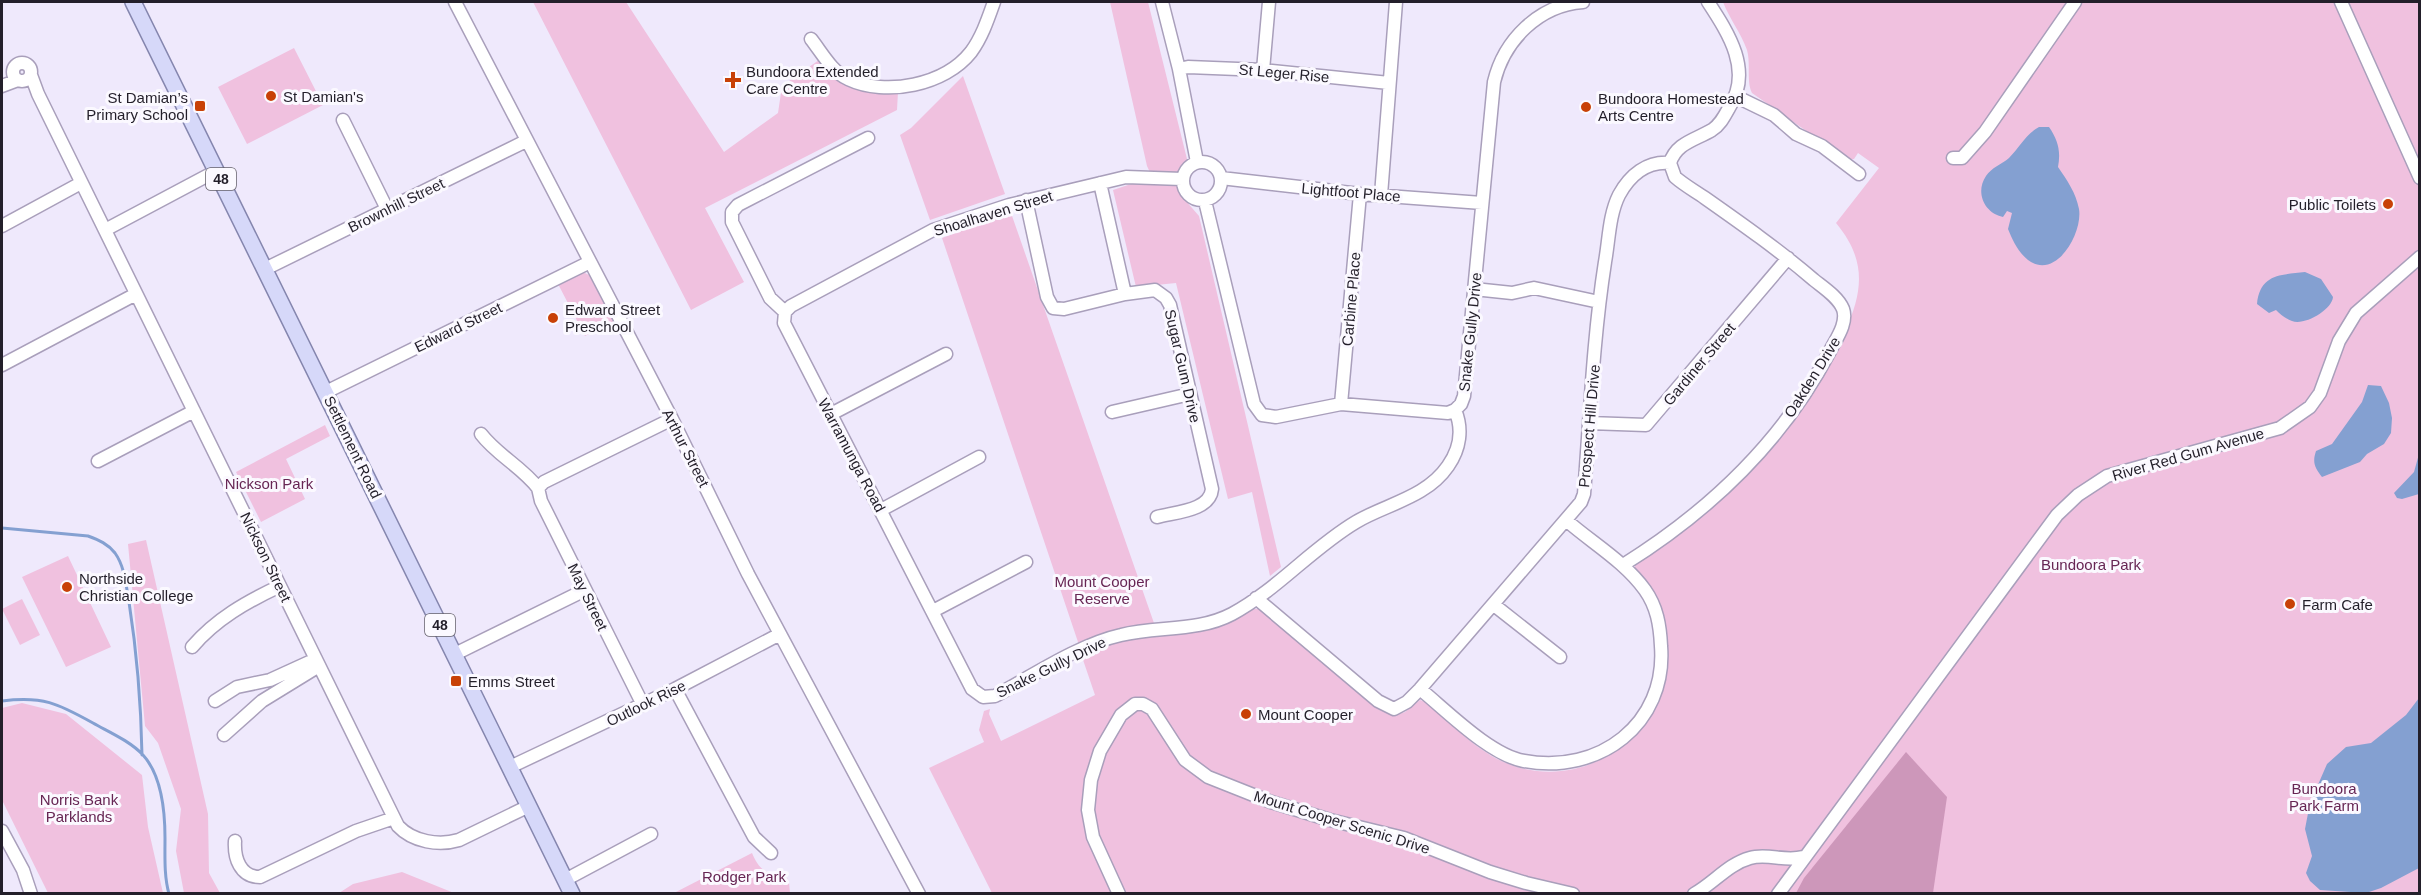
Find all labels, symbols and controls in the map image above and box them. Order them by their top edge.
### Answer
street label: St Leger Rise [1238,61,1330,85]
place label: Bundoora Extended Care Centre [746,63,879,97]
marker: Bundoora Extended Care Centre [724,71,742,89]
place label: St Damian's [283,88,363,105]
place label: St Damian’s Primary School [86,89,188,123]
marker: St Damian's [264,89,278,103]
place label: Bundoora Homestead Arts Centre [1598,90,1744,124]
marker: St Damian’s Primary School [193,99,207,113]
marker: Bundoora Homestead Arts Centre [1579,100,1593,114]
road number: 48 [206,168,236,190]
street label: Brownhill Street [345,174,448,236]
street label: Lightfoot Place [1301,179,1401,205]
street label: Shoalhaven Street [932,187,1055,239]
place label: Public Toilets [2289,196,2376,213]
marker: Public Toilets [2381,197,2395,211]
street label: Carbine Place [1338,251,1364,347]
street label: Snake Gully Drive [1455,271,1485,393]
street label: Edward Street [412,298,505,355]
place label: Edward Street Preschool [565,301,661,335]
street label: Sugar Gum Drive [1162,308,1204,424]
marker: Edward Street Preschool [546,311,560,325]
street label: Gardiner Street [1660,319,1739,409]
street label: Oakden Drive [1780,334,1844,420]
street label: Prospect Hill Drive [1575,364,1603,488]
street label: Settlement Road [321,393,385,501]
street label: Warramunga Road [815,395,889,515]
street label: Arthur Street [659,406,713,490]
street label: River Red Gum Avenue [2110,424,2266,484]
park label: Nickson Park [225,475,314,492]
street label: Nickson Street [237,509,295,605]
park label: Bundoora Park [2041,556,2142,573]
street label: May Street [564,561,612,634]
place label: Northside Christian College [79,570,193,604]
park label: Mount Cooper Reserve [1054,573,1150,607]
marker: Northside Christian College [60,580,74,594]
place label: Farm Cafe [2302,596,2373,613]
marker: Farm Cafe [2283,597,2297,611]
road number: 48 [425,614,455,636]
street label: Snake Gully Drive [993,633,1109,701]
place label: Emms Street [468,673,556,690]
marker: Emms Street [449,674,463,688]
street label: Outlook Rise [604,677,688,729]
place label: Mount Cooper [1258,706,1353,723]
marker: Mount Cooper [1239,707,1253,721]
park label: Bundoora Park Farm [2289,780,2359,814]
street label: Mount Cooper Scenic Drive [1252,787,1432,857]
park label: Norris Bank Parklands [40,791,119,825]
park label: Rodger Park [702,868,787,885]

